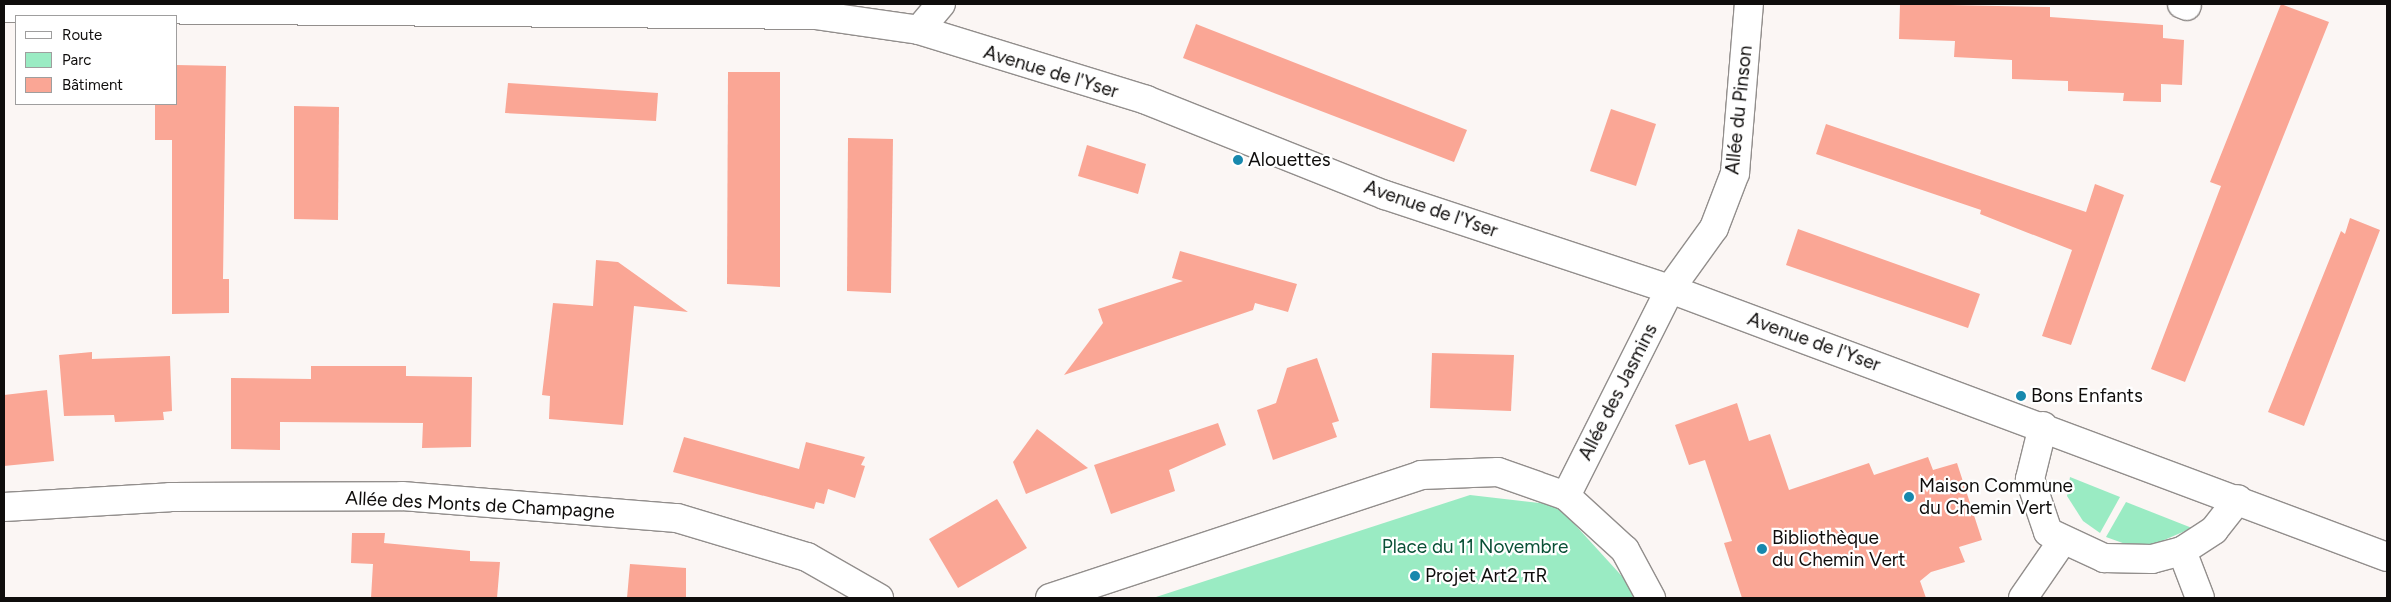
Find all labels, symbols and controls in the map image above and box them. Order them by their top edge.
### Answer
legend [15,15,178,105]
text: Route [62,26,102,44]
street label: Avenue de l'Yser [981,41,1121,103]
street label: Allée du Pinson [1721,44,1757,176]
text: Parc [62,51,91,69]
text: Bâtiment [62,76,123,94]
place label: Alouettes [1248,149,1331,171]
marker: Alouettes [1232,154,1244,166]
street label: Avenue de l'Yser [1361,175,1501,243]
street label: Avenue de l'Yser [1744,307,1884,377]
street label: Allée des Jasmins [1574,320,1662,464]
place label: Bons Enfants [2031,385,2143,407]
marker: Bons Enfants [2015,390,2027,402]
place label: Maison Commune du Chemin Vert [1919,475,2073,519]
street label: Allée des Monts de Champagne [345,487,615,523]
marker: Maison Commune du Chemin Vert [1903,491,1915,503]
place label: Bibliothèque du Chemin Vert [1772,527,1905,571]
park label: Place du 11 Novembre [1382,536,1568,558]
marker: Bibliothèque du Chemin Vert [1756,543,1768,555]
place label: Projet Art2 πR [1425,565,1548,587]
marker: Projet Art2 πR [1409,570,1421,582]

